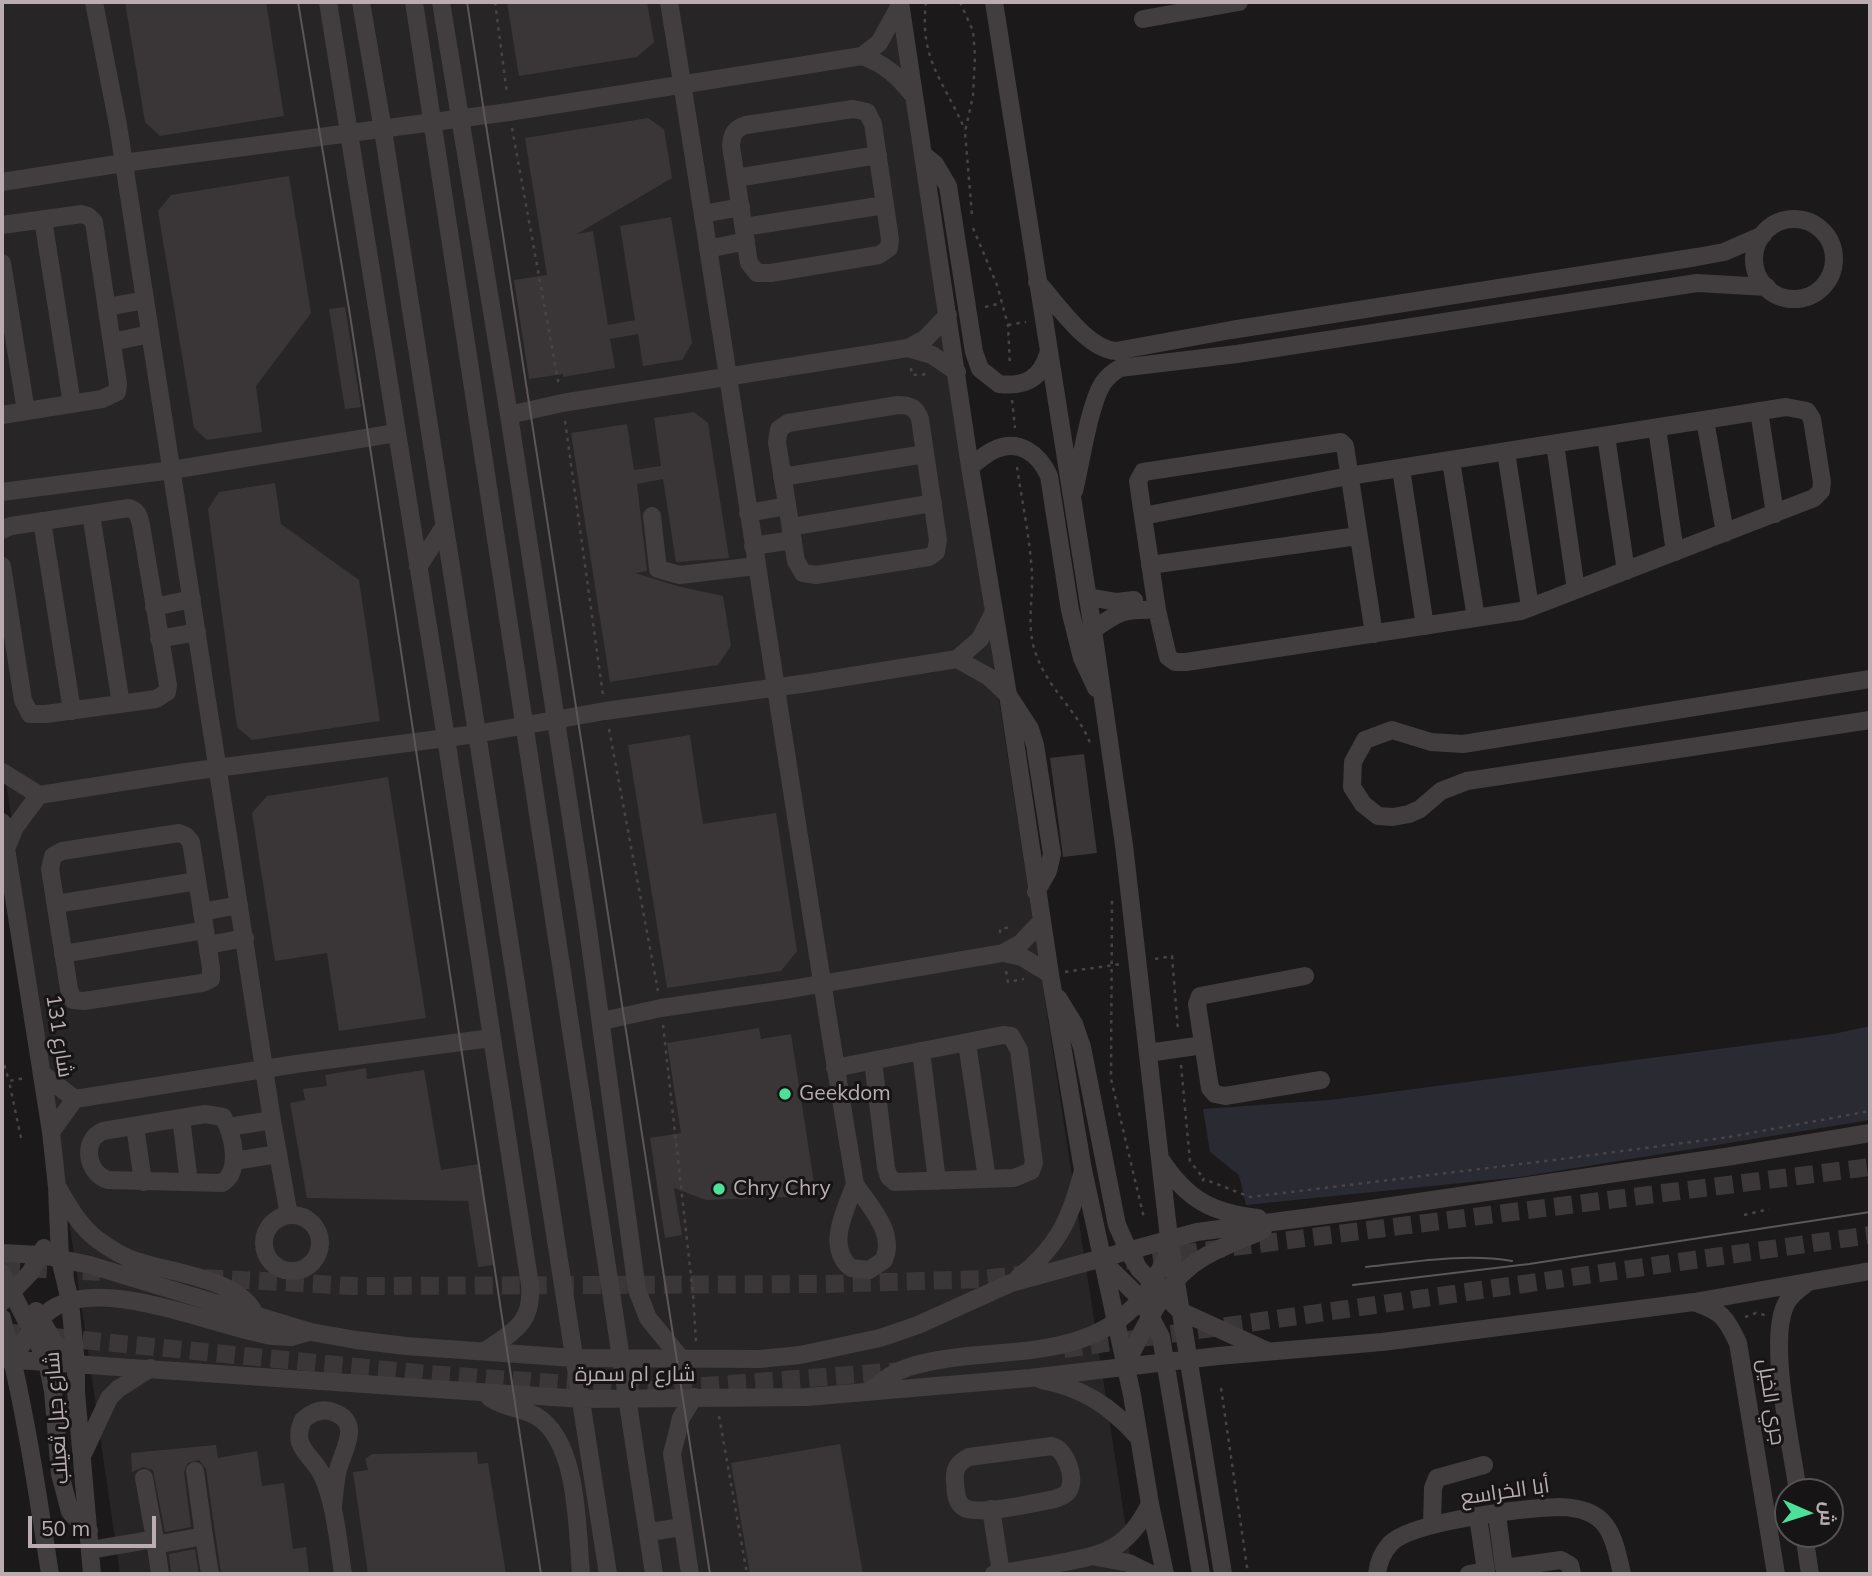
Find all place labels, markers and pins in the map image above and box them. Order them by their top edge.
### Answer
place label: Geekdom [799,1081,891,1107]
marker: Geekdom [777,1086,793,1102]
place label: Chry Chry [733,1176,831,1202]
marker: Chry Chry [711,1181,727,1197]

